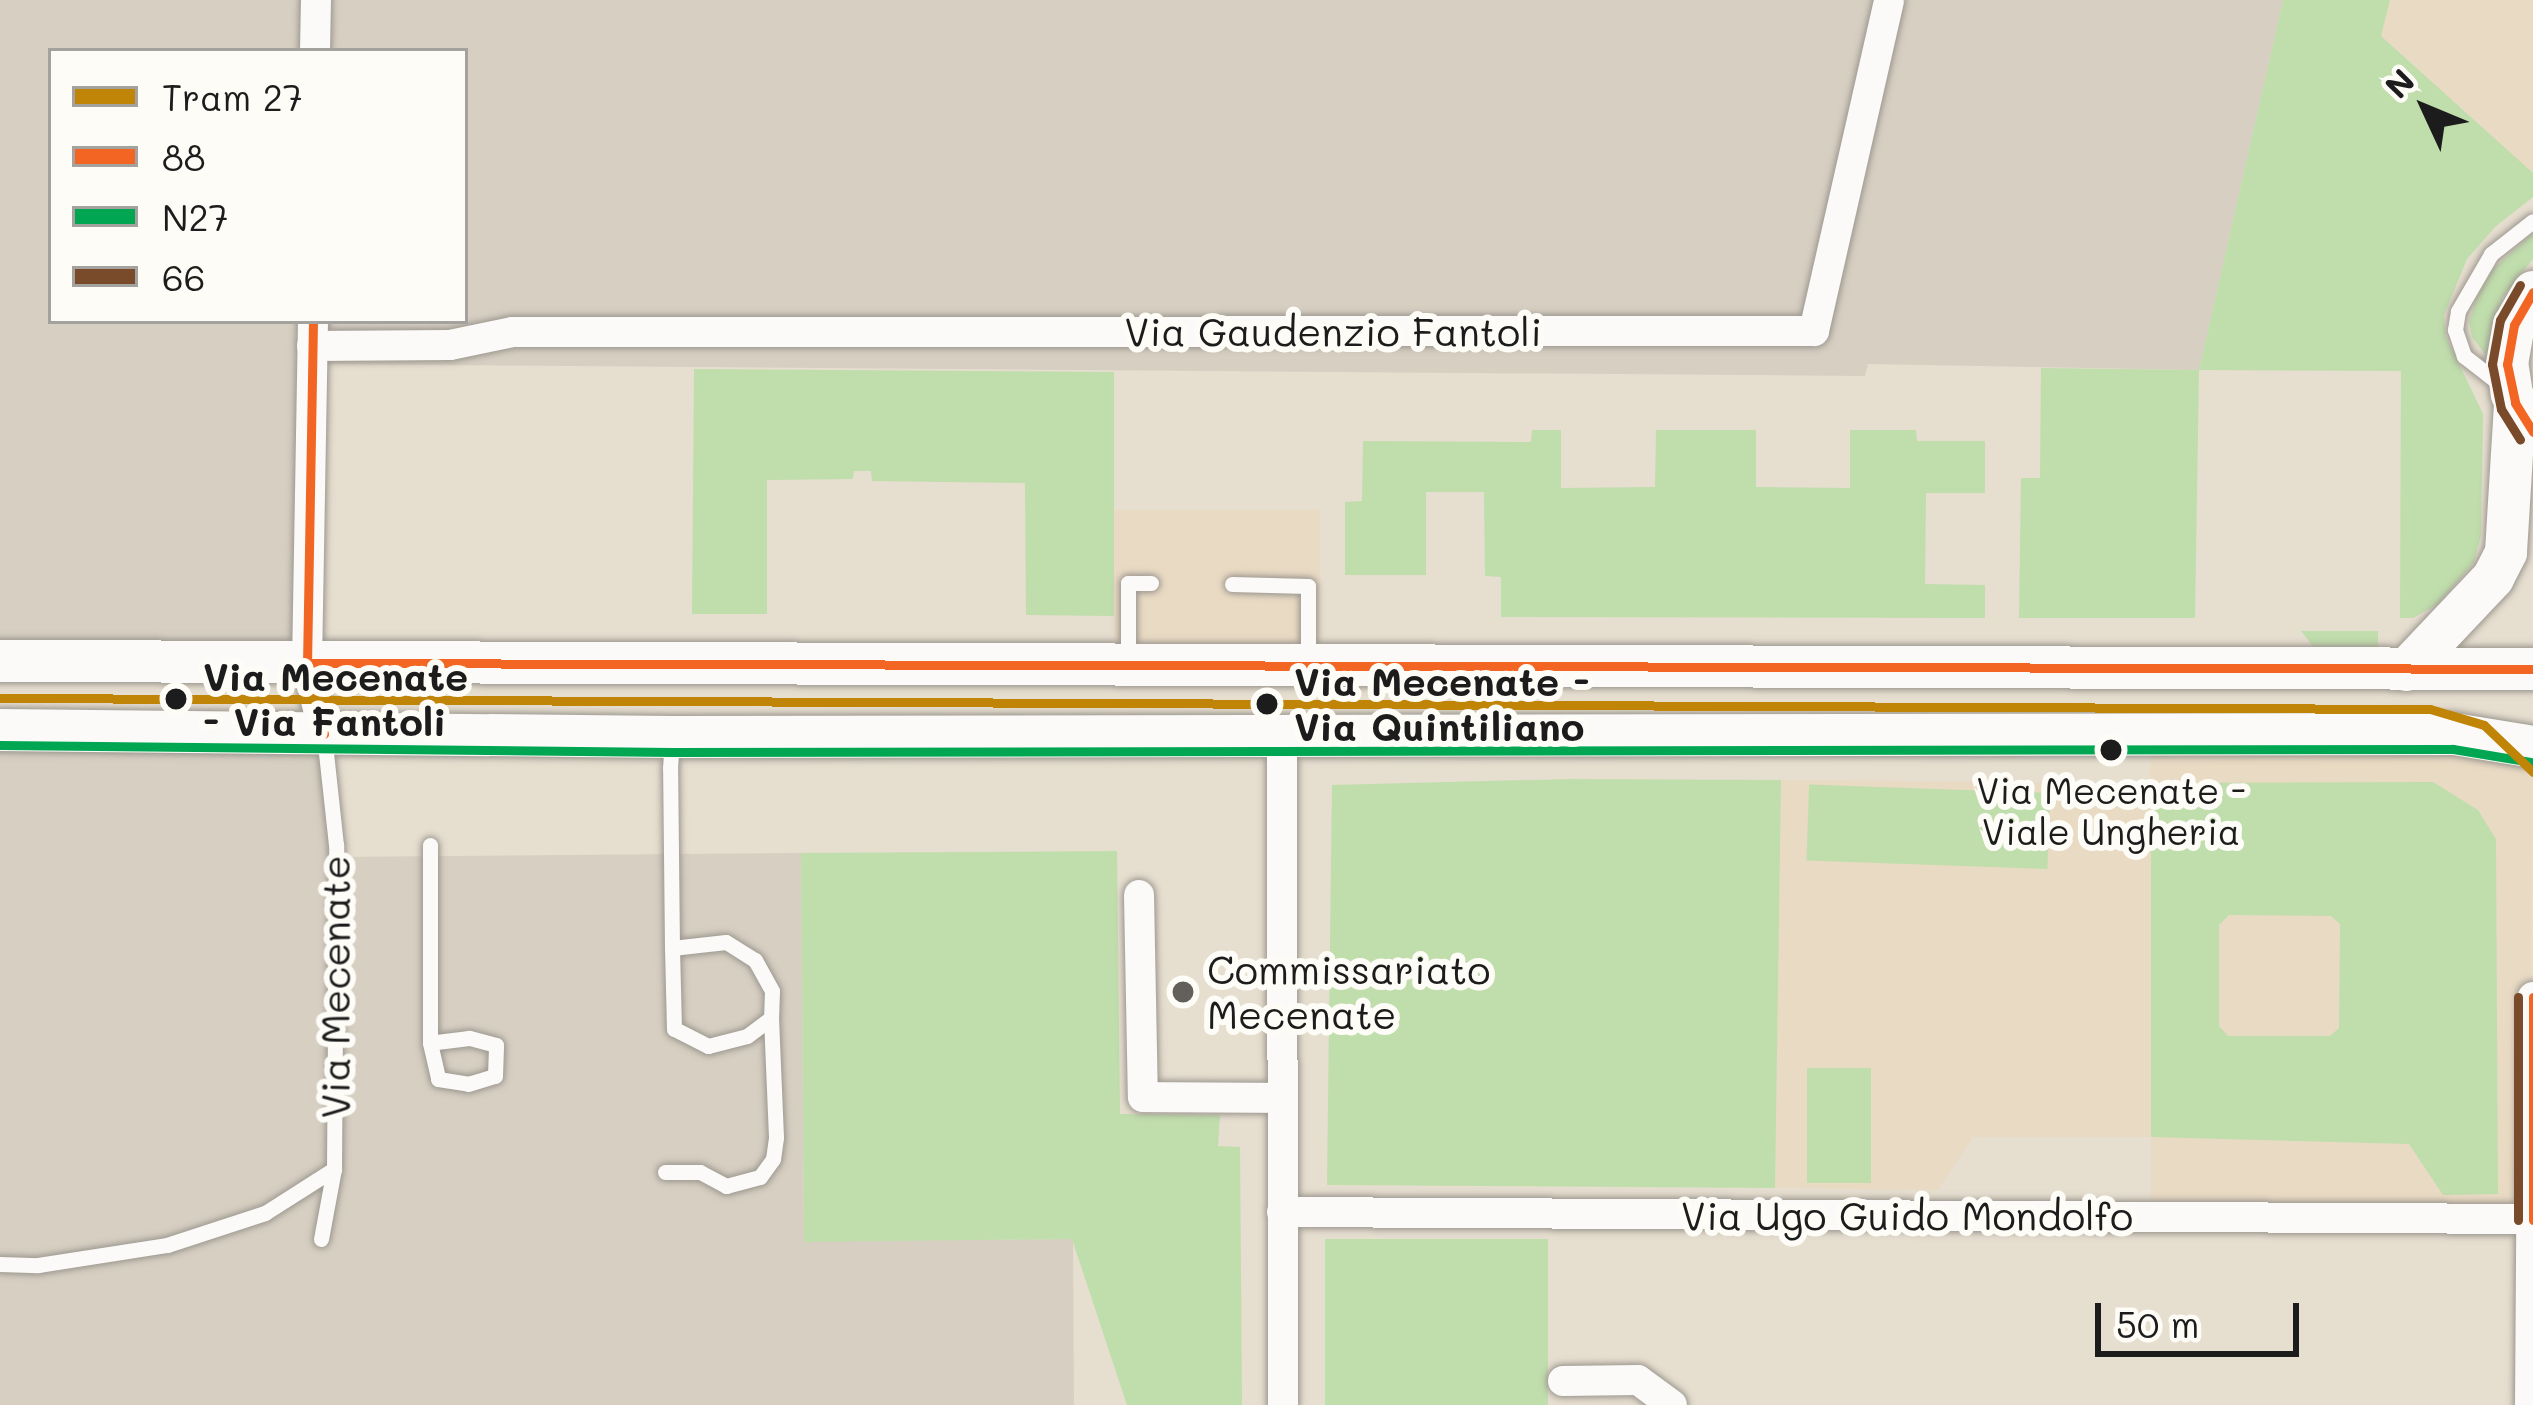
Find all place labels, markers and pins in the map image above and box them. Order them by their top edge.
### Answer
place label: Via Mecenate - Via Fantoli [203,654,468,745]
place label: Via Mecenate - Via Quintiliano [1294,659,1590,750]
marker: Via Mecenate - Via Fantoli [160,683,192,715]
marker: Via Mecenate - Via Quintiliano [1251,688,1283,720]
marker: Via Mecenate - Viale Ungheria [2100,739,2122,761]
place label: Via Mecenate - Viale Ungheria [1976,767,2246,852]
place label: Commissariato Mecenate [1207,947,1490,1038]
marker: Commissariato Mecenate [1170,979,1196,1005]

